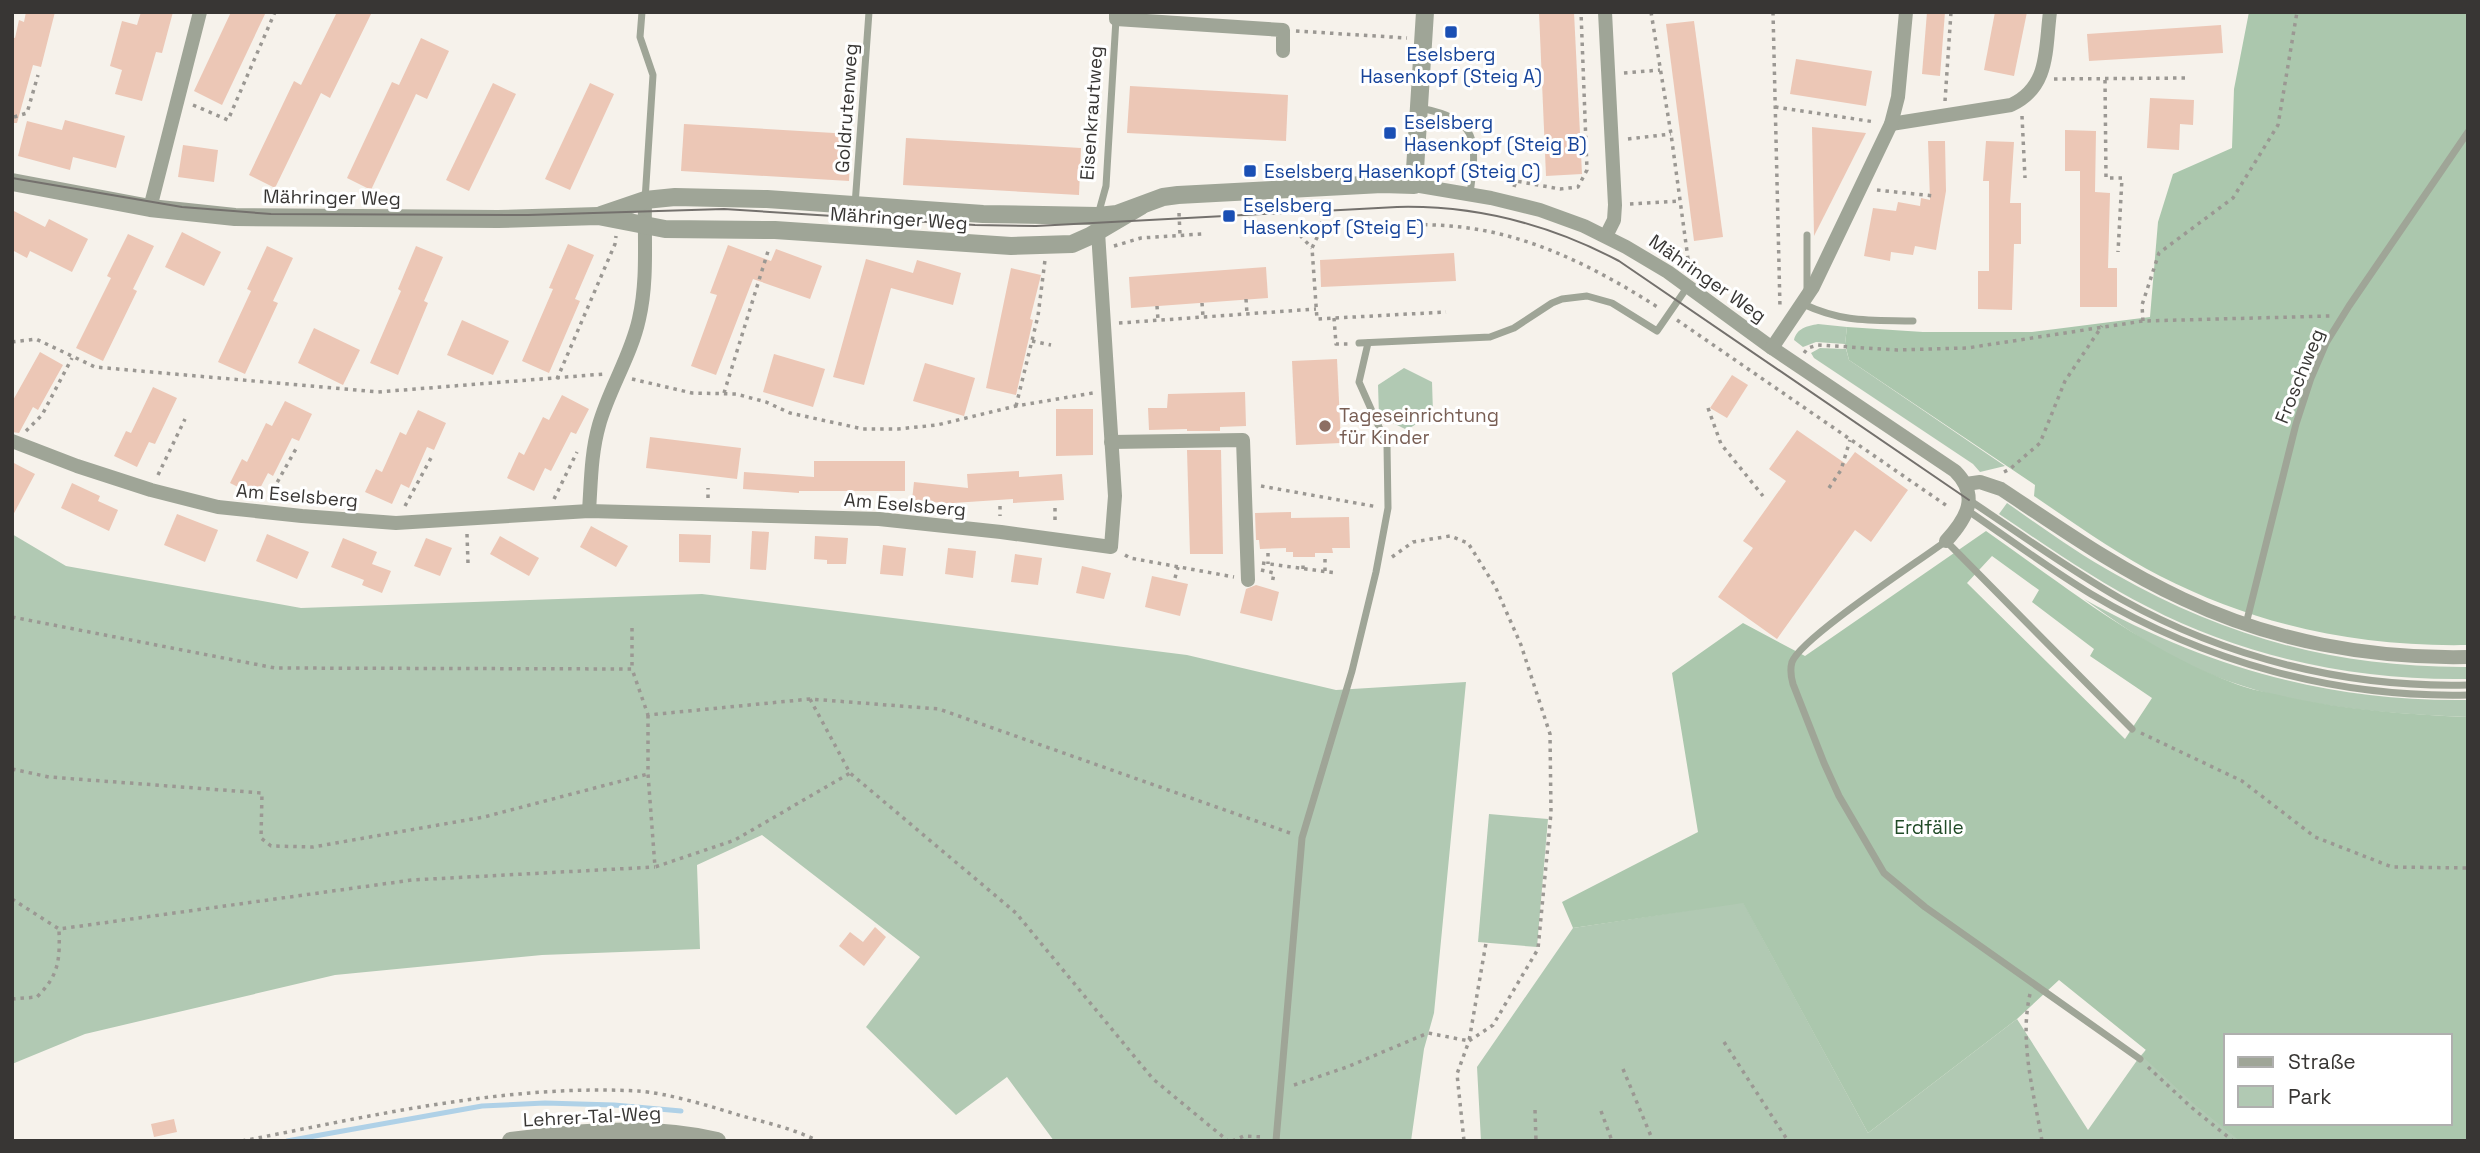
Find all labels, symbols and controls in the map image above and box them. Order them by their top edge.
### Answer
marker: Eselsberg Hasenkopf (Steig A) [1443,24,1459,40]
street label: Goldrutenweg [830,42,863,174]
place label: Eselsberg Hasenkopf (Steig A) [1360,42,1542,89]
street label: Eisenkrautweg [1074,45,1109,181]
place label: Eselsberg Hasenkopf (Steig B) [1404,110,1587,157]
marker: Eselsberg Hasenkopf (Steig B) [1382,125,1398,141]
place label: Eselsberg Hasenkopf (Steig C) [1264,159,1540,184]
marker: Eselsberg Hasenkopf (Steig C) [1242,163,1258,179]
street label: Mähringer Weg [263,184,401,211]
place label: Eselsberg Hasenkopf (Steig E) [1243,193,1424,240]
street label: Mähringer Weg [829,201,968,236]
marker: Eselsberg Hasenkopf (Steig E) [1221,208,1237,224]
street label: Mähringer Weg [1644,229,1771,328]
street label: Froschweg [2269,325,2330,427]
place label: Tageseinrichtung für Kinder [1339,403,1499,450]
marker: Tageseinrichtung für Kinder [1317,418,1333,434]
street label: Am Eselsberg [235,478,359,513]
street label: Am Eselsberg [843,487,967,522]
park label: Erdfälle [1894,815,1964,840]
legend [2224,1034,2452,1125]
text: Straße [2288,1048,2356,1075]
text: Park [2288,1083,2332,1110]
street label: Lehrer-Tal-Weg [522,1100,662,1133]

